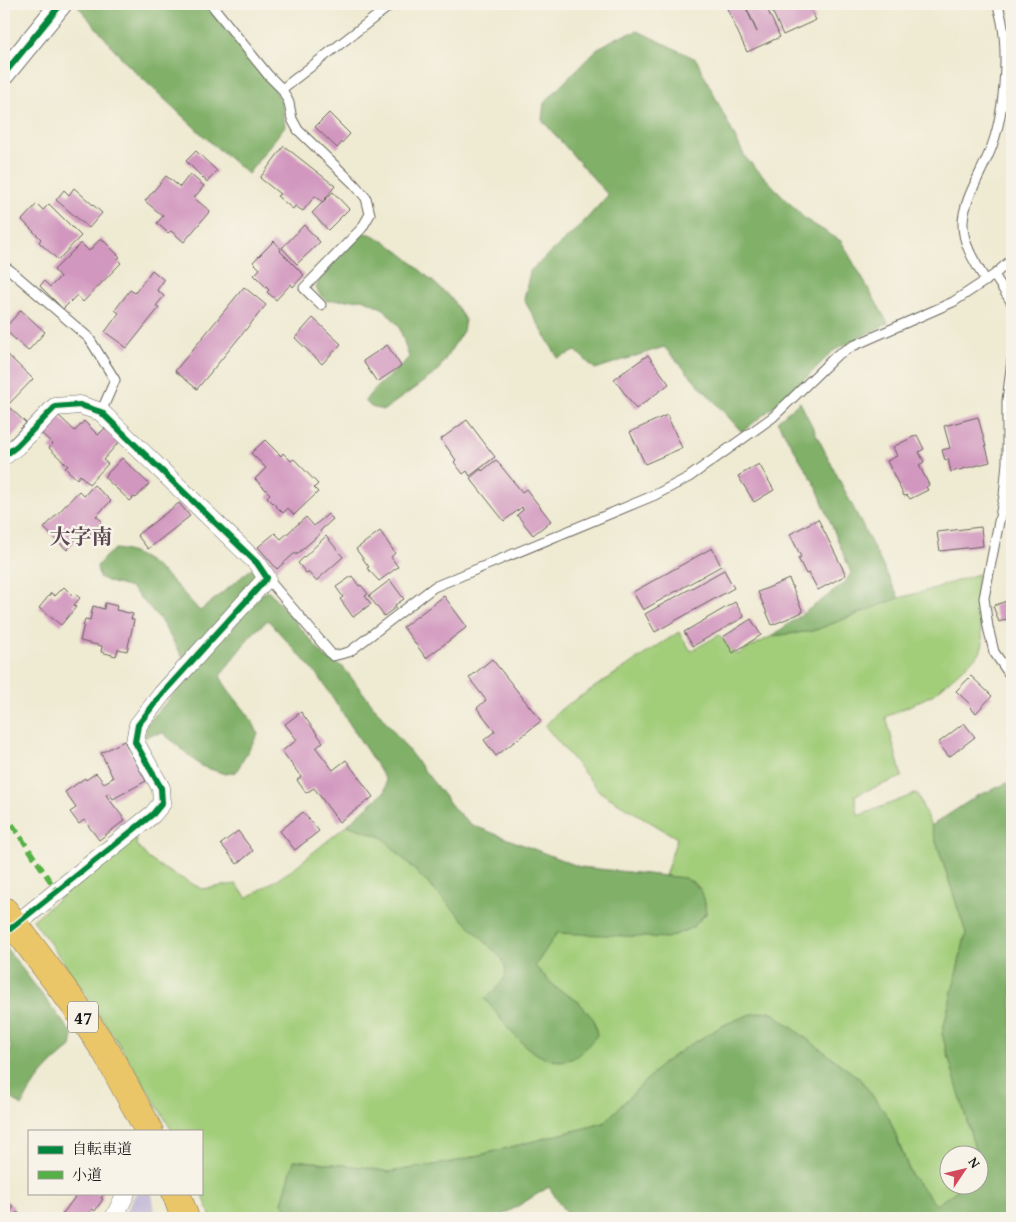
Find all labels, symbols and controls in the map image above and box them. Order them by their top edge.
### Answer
district label: 大字南 [50,521,113,552]
road number: 47 [68,1002,98,1032]
legend [28,1130,202,1194]
text: 自転車道 [72,1138,132,1159]
north arrow [938,1144,988,1194]
text: N [964,1153,986,1173]
text: 小道 [72,1164,102,1185]

